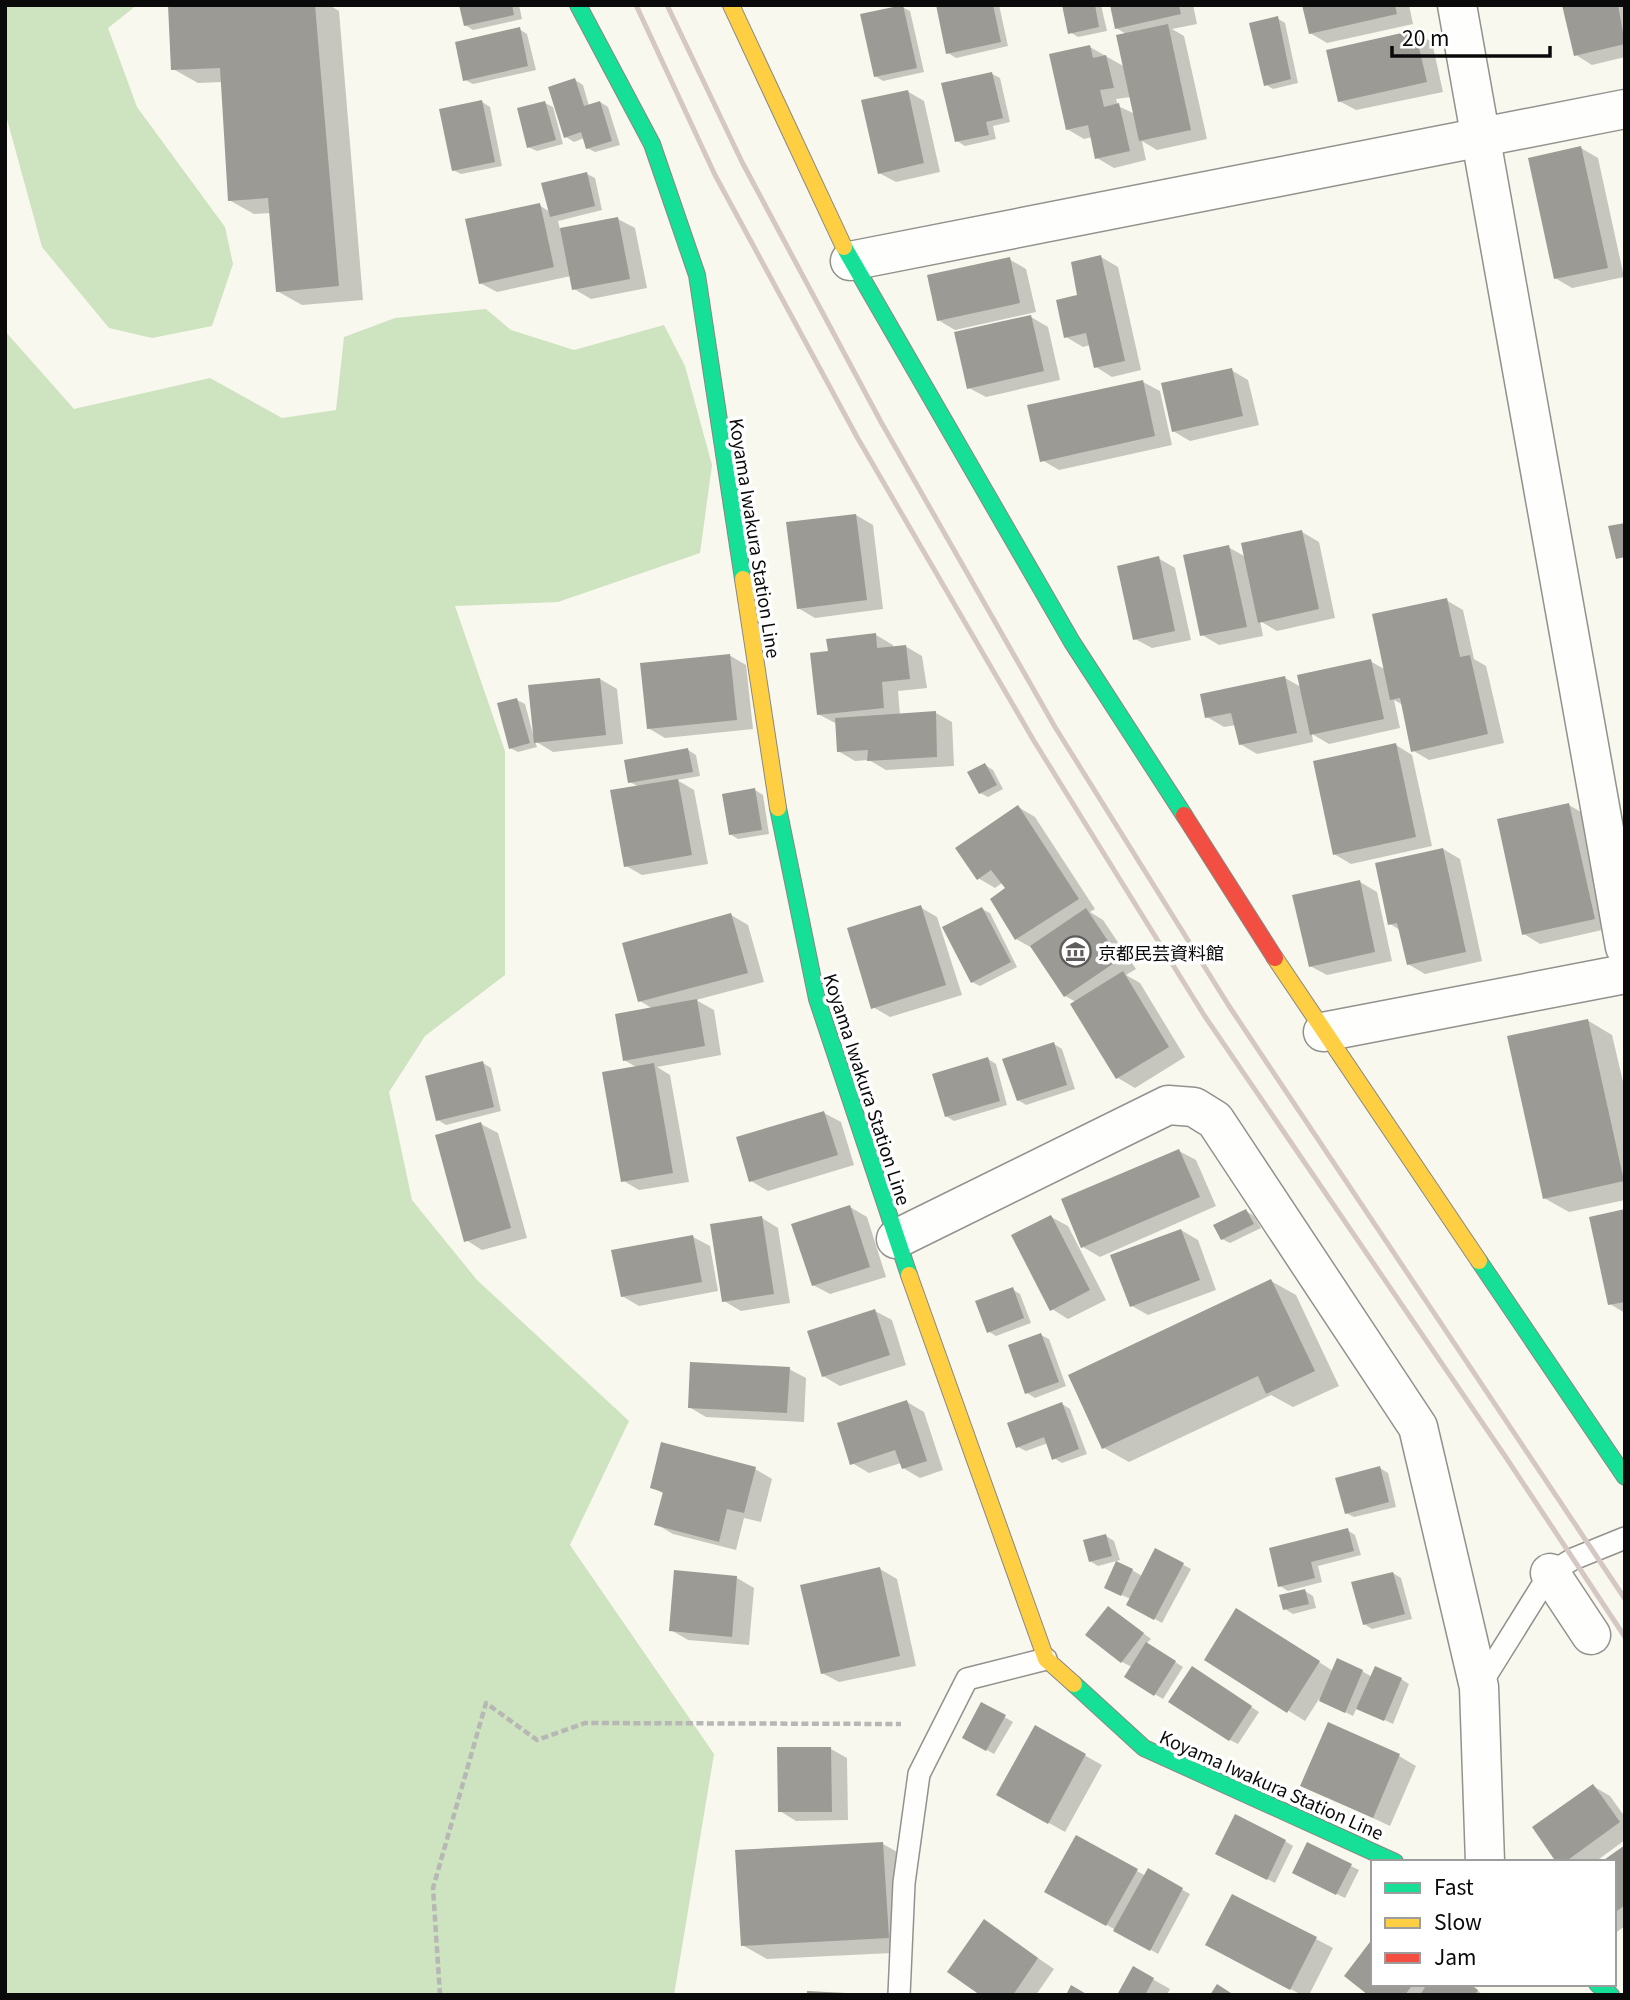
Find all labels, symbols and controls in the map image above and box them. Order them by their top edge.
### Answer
scale bar [1392,14,1550,58]
text: 20 m [1402,22,1449,52]
street label: Koyama Iwakura Station Line [724,416,788,660]
museum icon: 京都民芸資料館 [1058,935,1092,969]
place label: 京都民芸資料館 [1098,939,1224,965]
street label: Koyama Iwakura Station Line [818,970,918,1208]
street label: Koyama Iwakura Station Line [1156,1723,1388,1845]
legend [1371,1860,1616,1986]
text: Fast [1434,1871,1474,1901]
text: Slow [1434,1906,1482,1936]
text: Jam [1434,1941,1477,1971]

